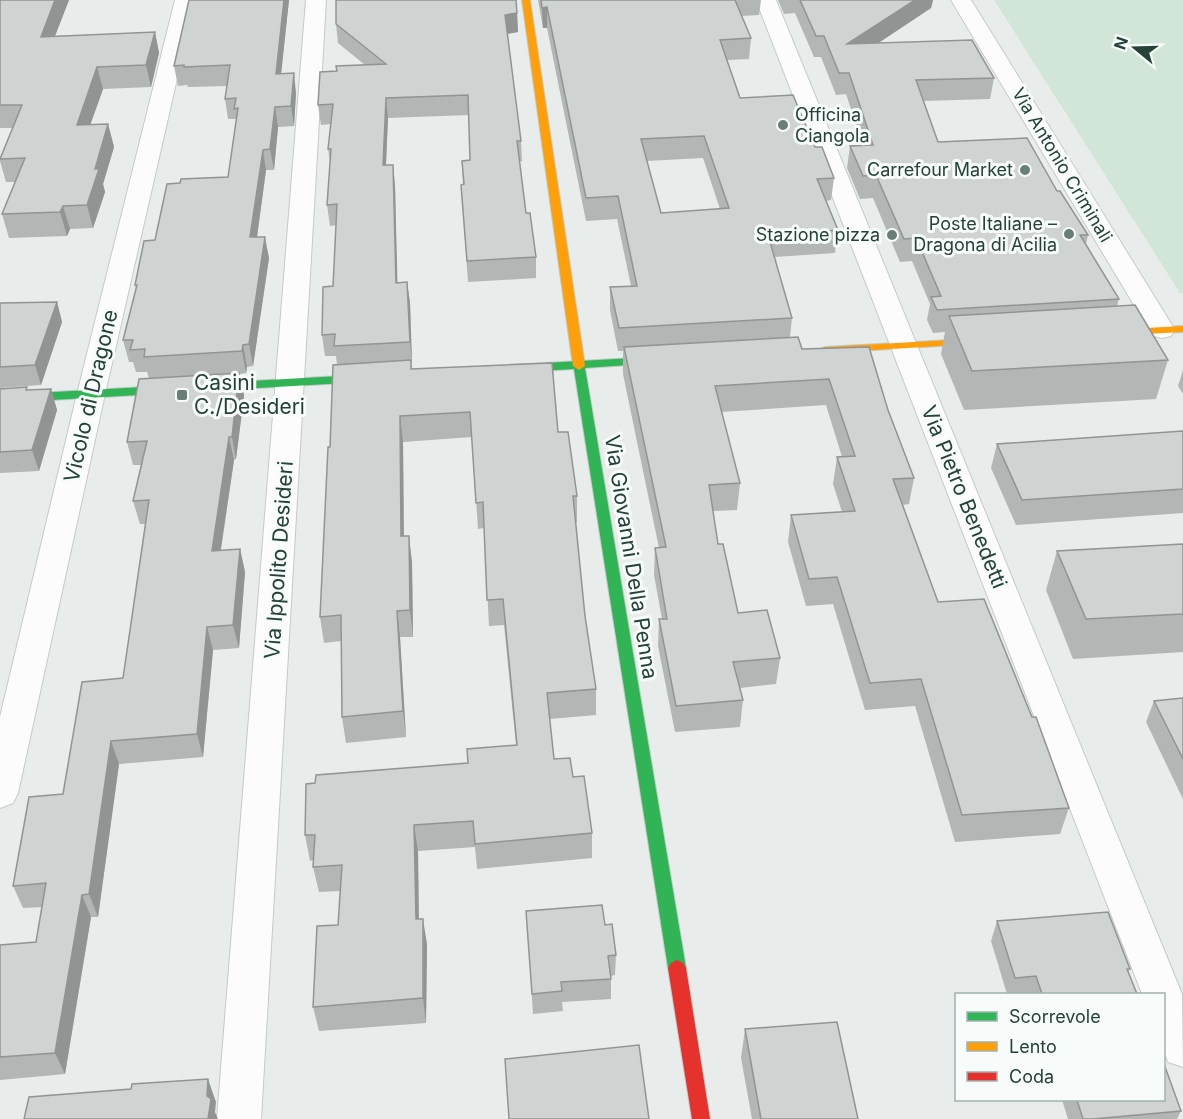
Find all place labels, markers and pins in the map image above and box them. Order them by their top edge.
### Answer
place label: Officina Ciangola [795,104,870,146]
marker: Officina Ciangola [776,118,790,132]
place label: Carrefour Market [867,159,1013,180]
marker: Carrefour Market [1018,163,1032,177]
place label: Poste Italiane – Dragona di Acilia [913,213,1057,255]
place label: Stazione pizza [756,224,880,245]
marker: Poste Italiane – Dragona di Acilia [1062,227,1076,241]
marker: Stazione pizza [885,228,899,242]
place label: Casini C./Desideri [194,370,305,419]
marker: Casini C./Desideri [175,388,189,402]

